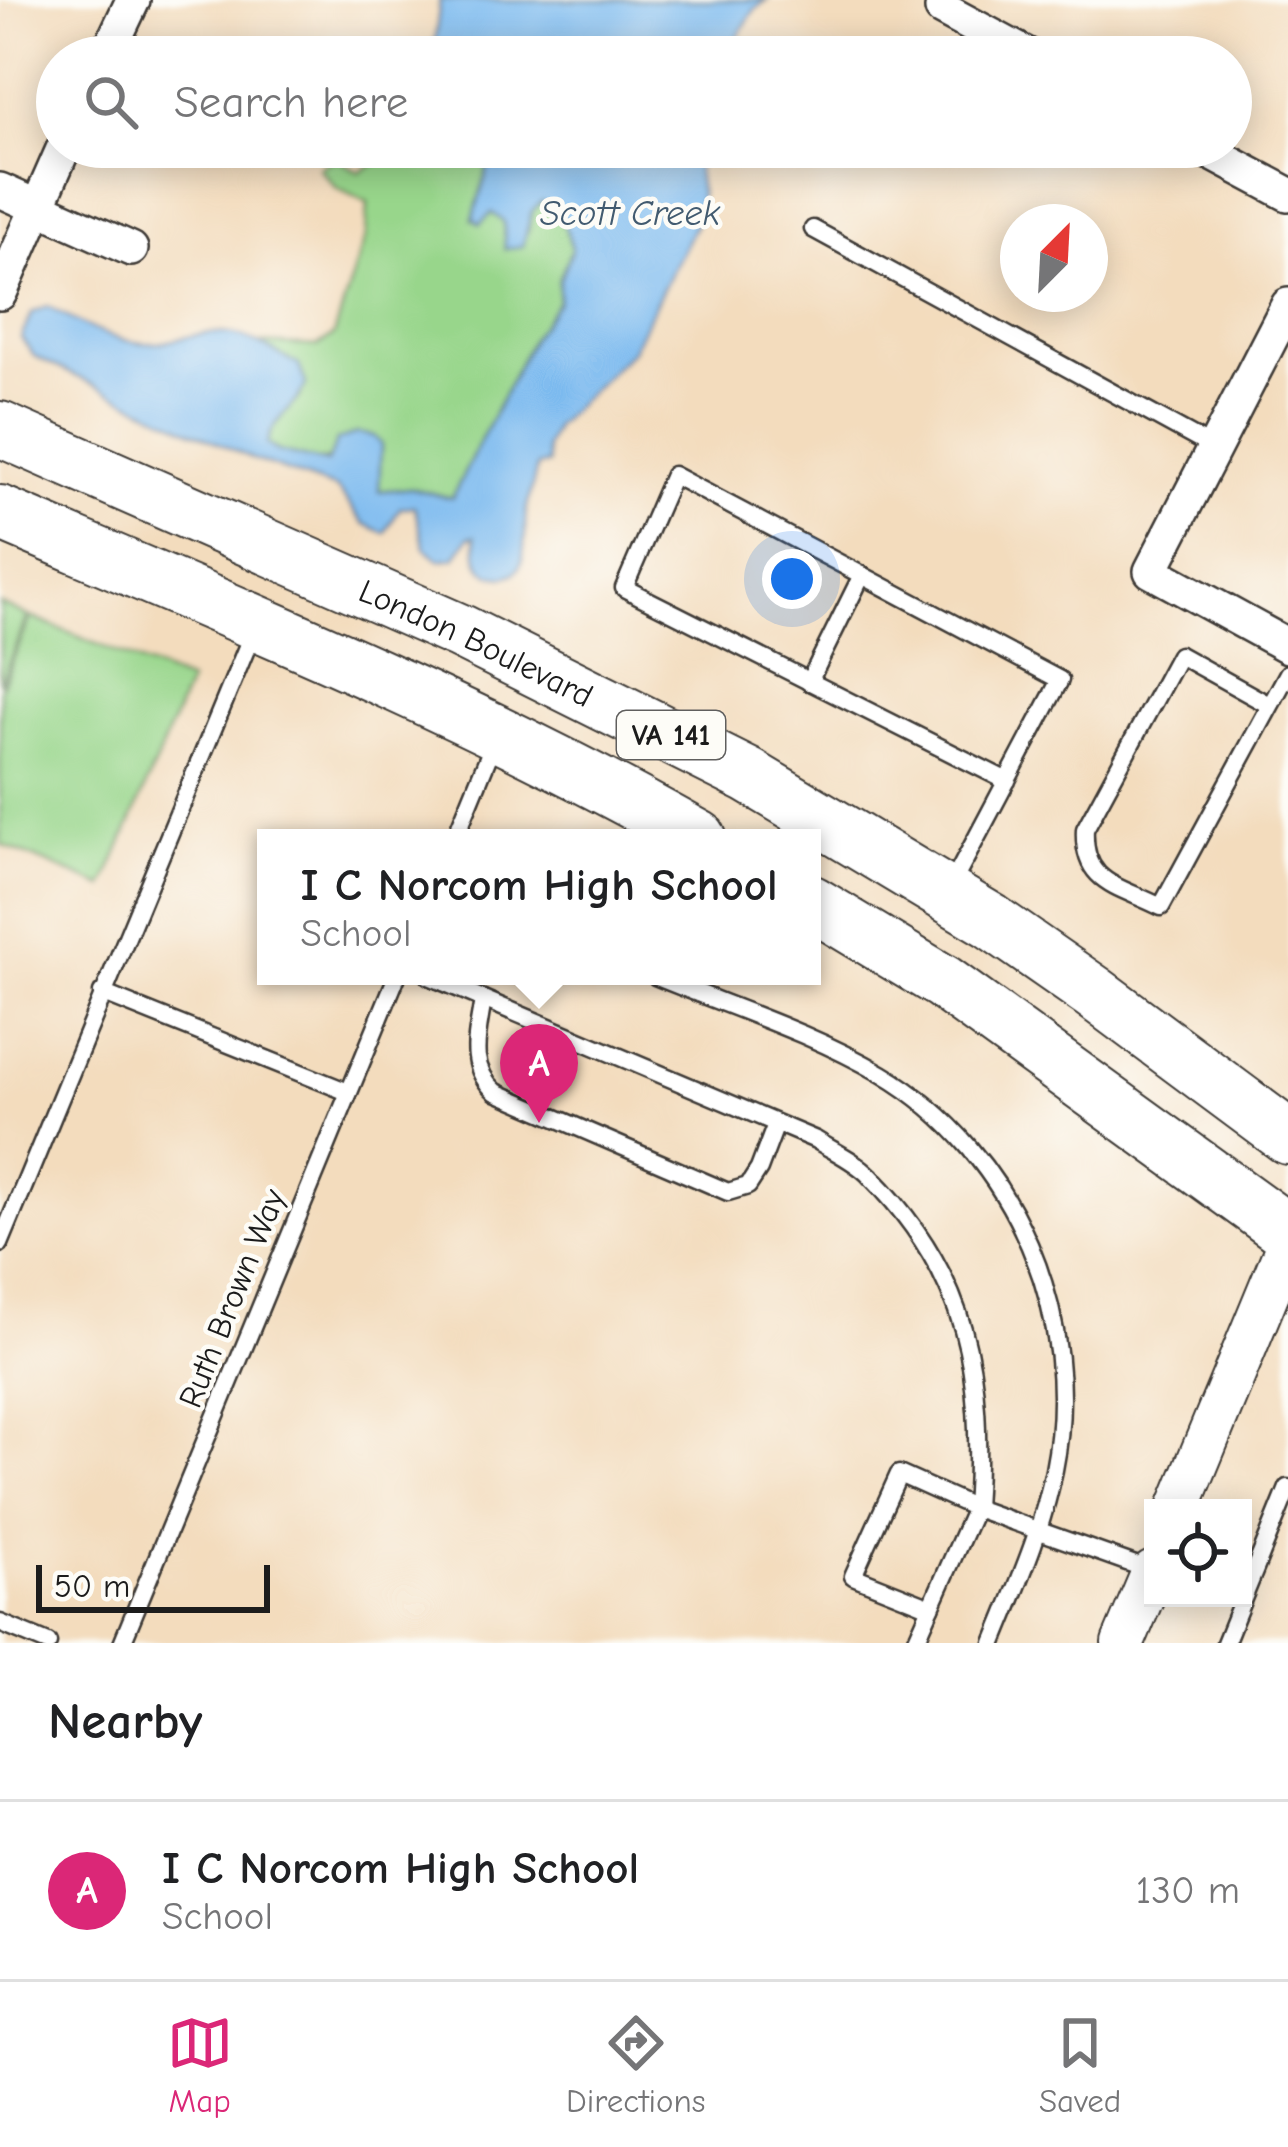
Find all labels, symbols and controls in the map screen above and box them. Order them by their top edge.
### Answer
search box [36,36,1252,168]
icon: search [78,69,144,135]
text: Search here [174,76,408,128]
water label: Scott Creek [540,193,720,234]
north arrow [1000,204,1108,312]
your location [762,549,822,609]
street label: London Boulevard [353,572,599,715]
road number: VA 141 [617,711,725,759]
popup [257,829,821,985]
text: I C Norcom High School [300,859,778,911]
text: School [300,911,412,956]
pin: A [500,1024,578,1123]
street label: Ruth Brown Way [171,1183,293,1413]
map controls [1144,1499,1252,1607]
button: locate [1144,1499,1252,1607]
scale bar [36,1559,270,1612]
text: 50 m [54,1567,130,1605]
text: Nearby [48,1692,202,1751]
text: I C Norcom High School [162,1842,639,1894]
text: A [76,1868,98,1913]
text: 130 m [1136,1868,1240,1913]
text: School [162,1894,273,1939]
tab: Map [167,2010,233,2120]
tab: Directions [566,2010,706,2120]
tab: Saved [1039,2010,1121,2120]

